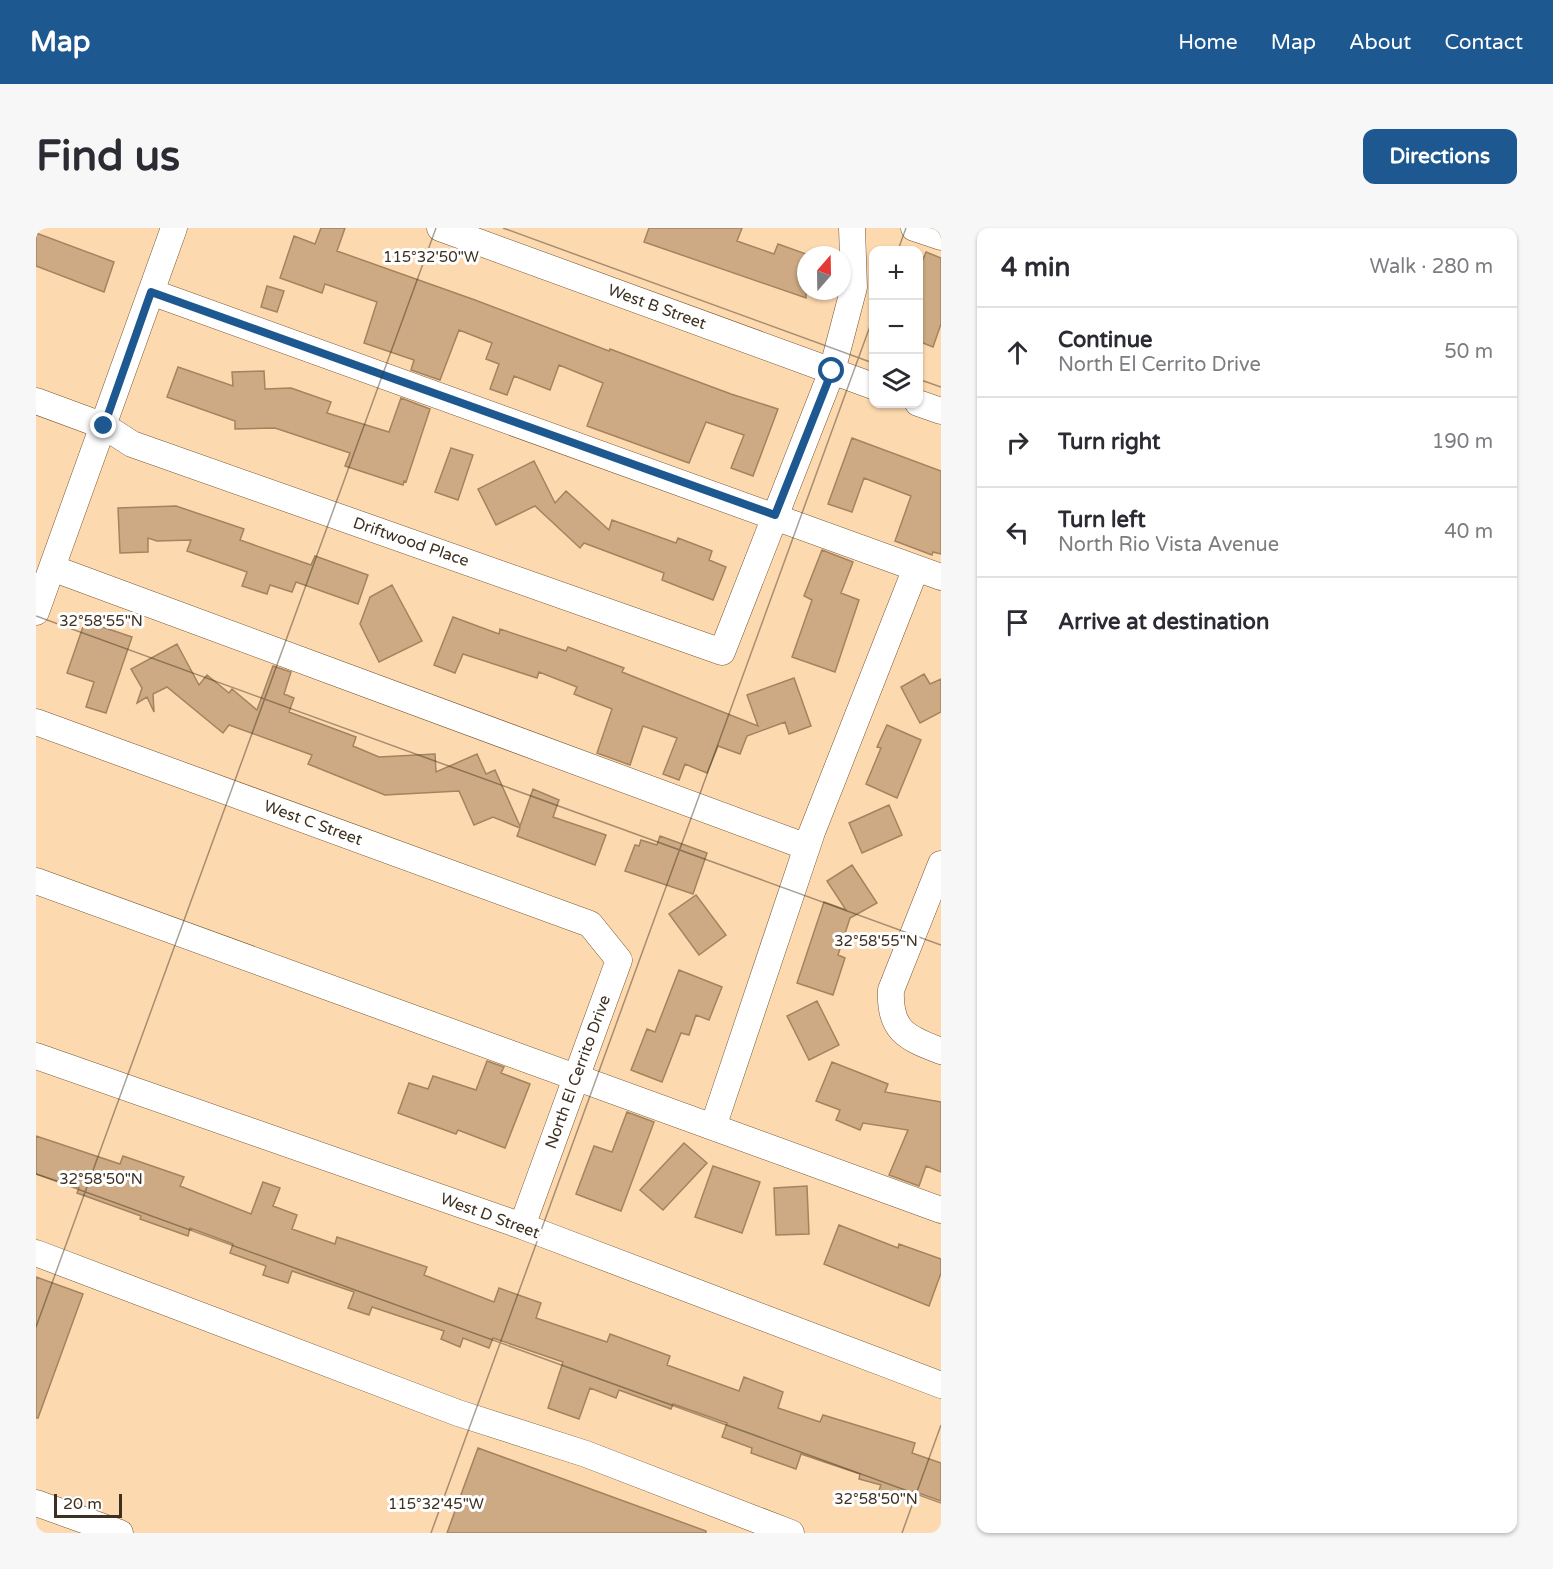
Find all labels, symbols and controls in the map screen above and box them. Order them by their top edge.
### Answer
text: Map [30,25,90,59]
text: Home [1178,30,1238,55]
text: Map [1271,30,1316,55]
text: About [1349,30,1411,55]
text: Contact [1444,30,1523,55]
button: Directions [1363,129,1517,184]
text: Find us [36,131,180,182]
north arrow [797,246,851,300]
map controls [869,246,923,408]
button: + [869,246,923,300]
text: 115°32'50"W [383,248,479,266]
text: 4 min [1001,252,1070,283]
text: Walk · 280 m [1370,255,1493,279]
street label: West B Street [605,280,709,334]
button: − [869,300,923,354]
text: Continue [1058,327,1153,353]
icon: ahead [1001,336,1034,369]
text: 50 m [1444,340,1493,364]
text: North El Cerrito Drive [1058,353,1261,377]
button: layers [869,354,923,408]
route start [818,357,844,383]
route end [90,412,116,438]
icon: right [1001,426,1034,459]
text: Turn right [1058,429,1160,455]
text: 190 m [1432,430,1493,454]
text: Turn left [1058,507,1146,533]
street label: Driftwood Place [350,513,472,571]
icon: left [1001,516,1034,549]
text: 40 m [1444,520,1493,544]
text: North Rio Vista Avenue [1058,533,1279,557]
icon: arrive [1001,606,1034,639]
text: Arrive at destination [1058,609,1269,635]
text: 32°58'55"N [59,612,143,630]
street label: West C Street [261,796,365,850]
text: 32°58'55"N [834,932,918,950]
street label: North El Cerrito Drive [541,992,615,1152]
text: 32°58'50"N [59,1170,143,1188]
street label: West D Street [438,1189,542,1243]
text: 32°58'50"N [834,1490,918,1508]
scale bar [54,1491,122,1518]
text: 20 m [63,1494,102,1514]
text: 115°32'45"W [388,1495,484,1513]

